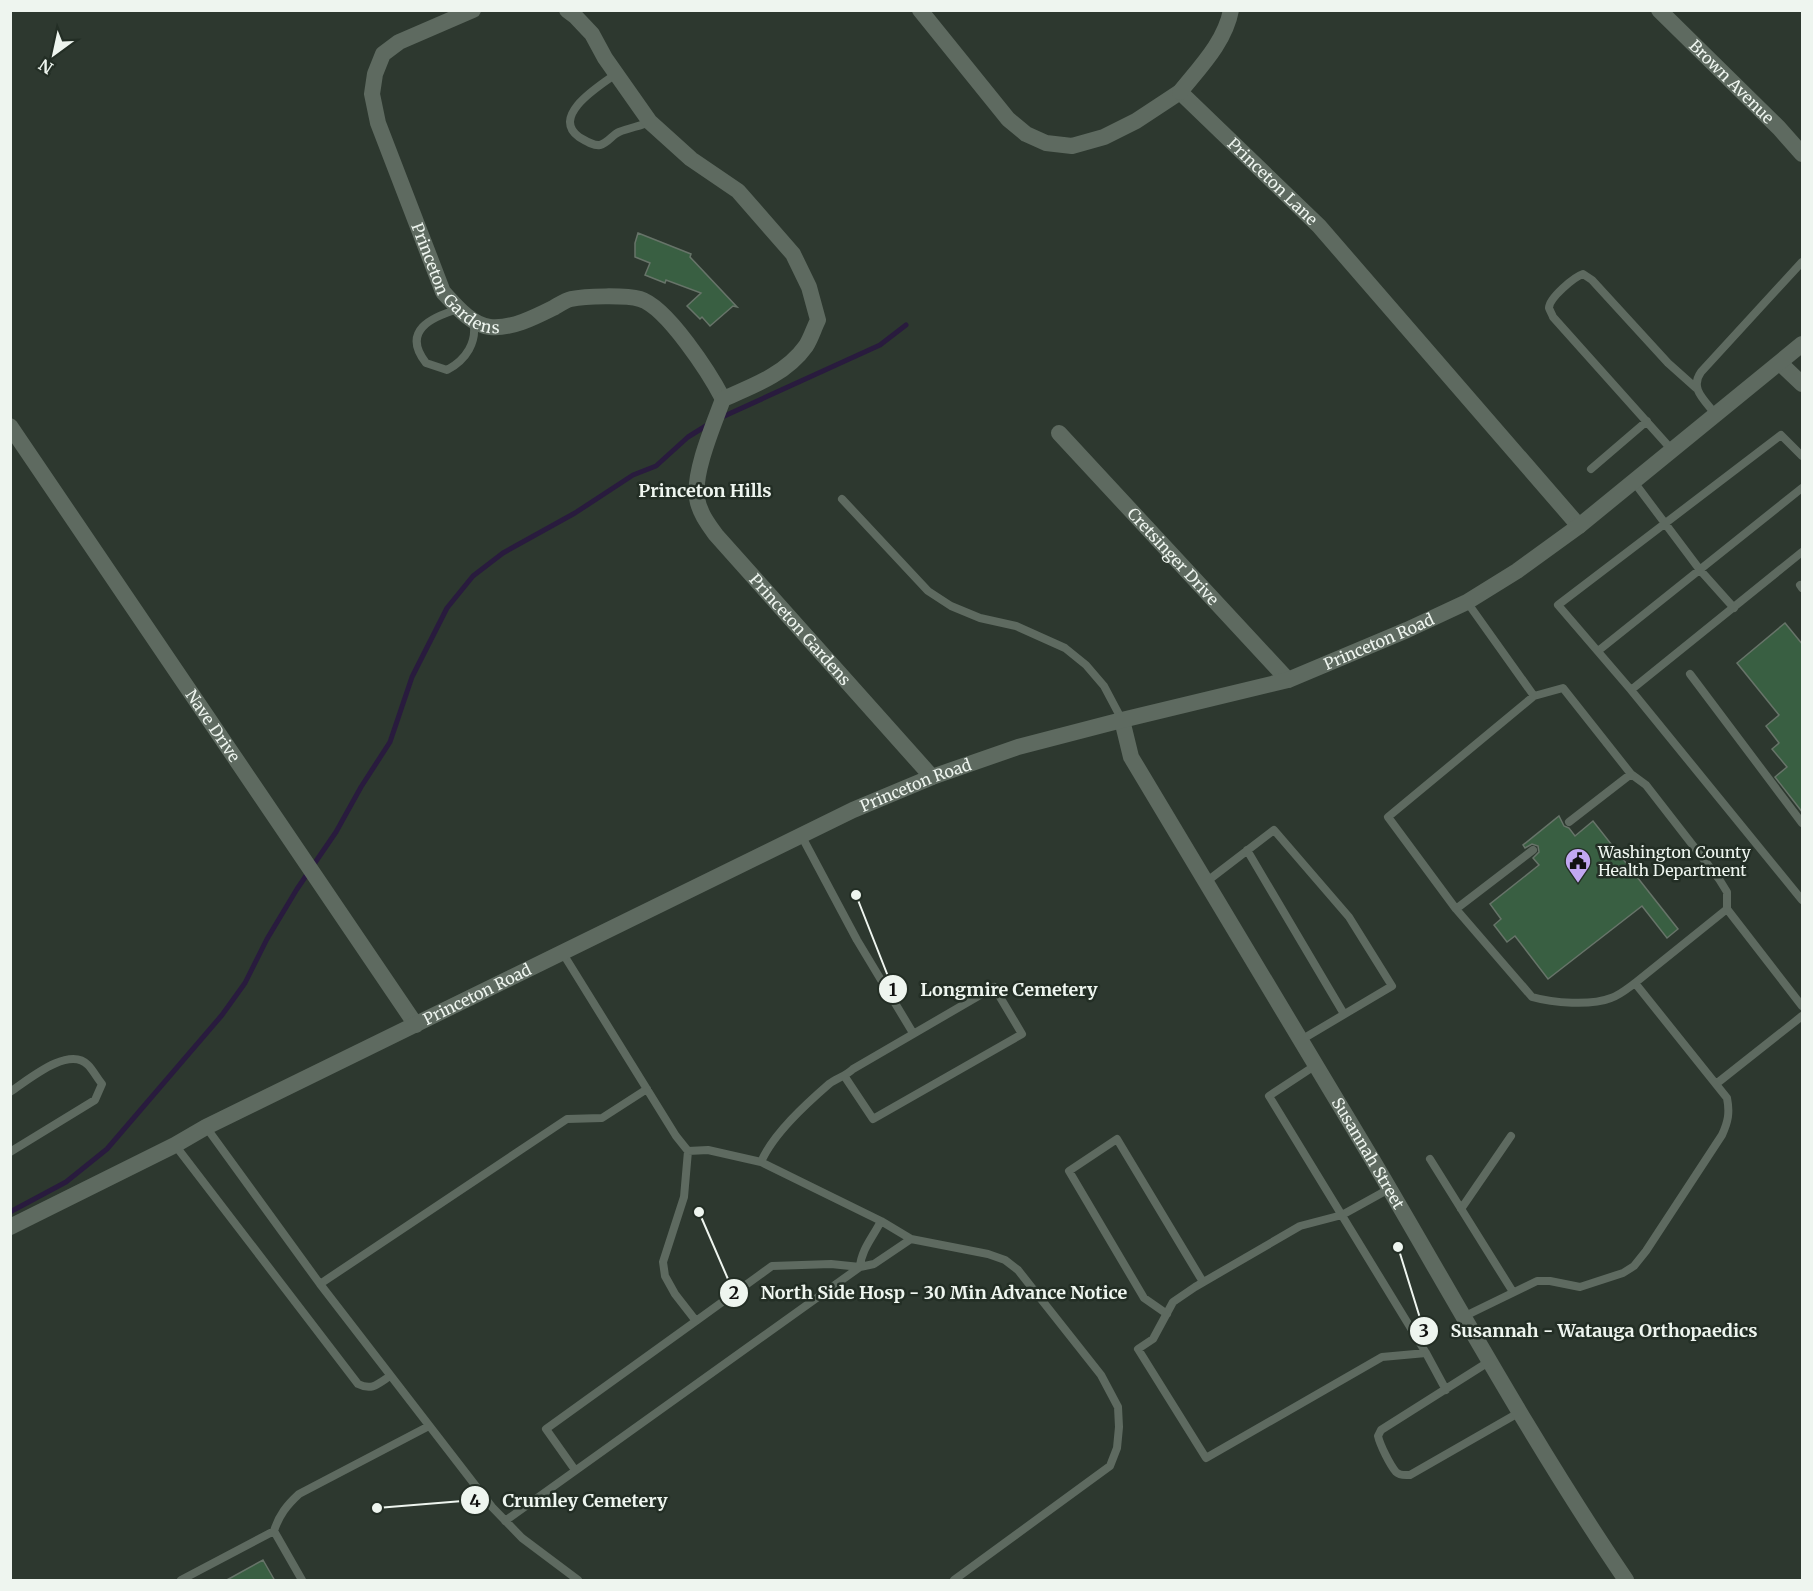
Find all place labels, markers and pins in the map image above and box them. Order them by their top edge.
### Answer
place label: Washington County Health Department [1597,842,1751,880]
public building icon: Washington County Health Department [1563,846,1593,884]
callout: Longmire Cemetery [878,971,1110,1007]
callout: North Side Hosp - 30 Min Advance Notice [719,1275,1139,1311]
callout: Susannah - Watauga Orthopaedics [1409,1313,1770,1349]
callout: Crumley Cemetery [460,1482,680,1518]

